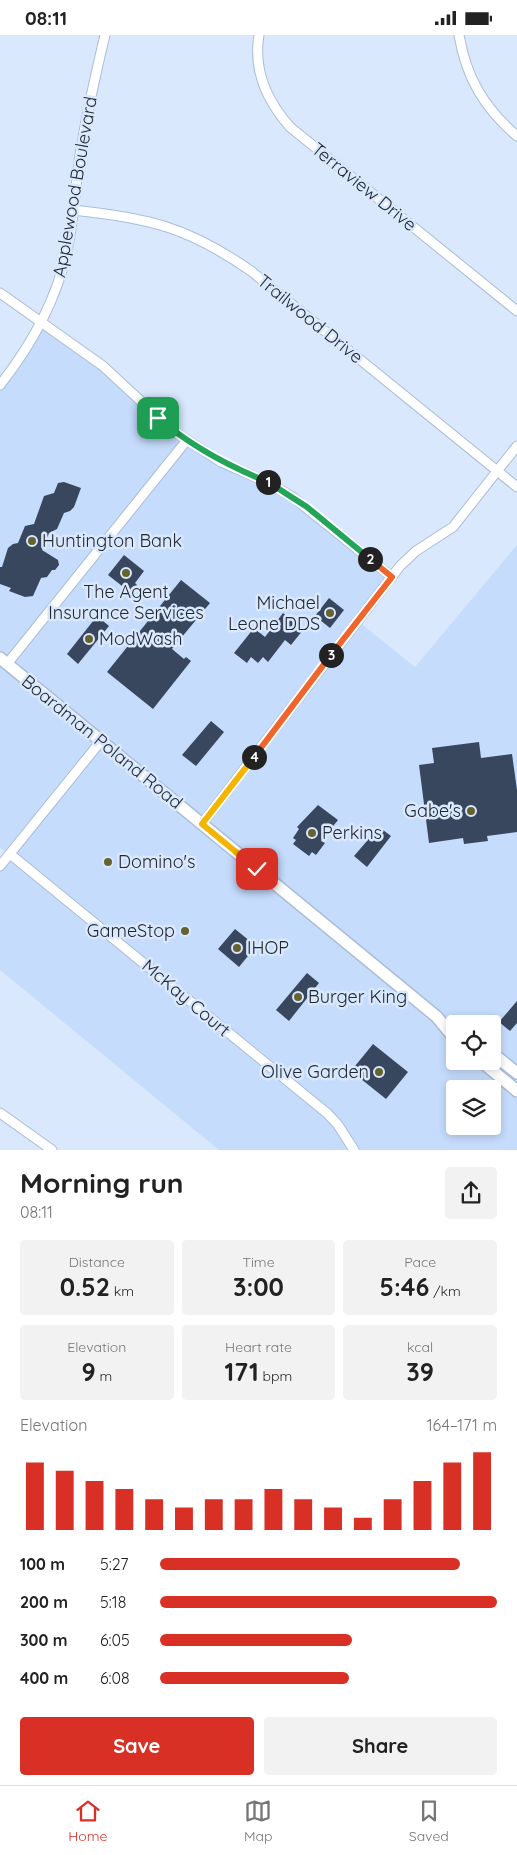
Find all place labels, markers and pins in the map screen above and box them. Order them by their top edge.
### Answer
pin [137,397,179,439]
pin: 1 [256,469,280,495]
place label: Huntington Bank [42,529,182,552]
marker: Huntington Bank [26,535,38,547]
pin: 2 [358,547,382,571]
marker: The Agent Insurance Services [120,567,132,579]
place label: The Agent Insurance Services [48,580,204,624]
place label: Michael Leone DDS [228,591,320,635]
marker: Michael Leone DDS [324,607,336,619]
place label: ModWash [99,627,182,650]
marker: ModWash [83,633,95,645]
pin: 3 [318,643,344,667]
pin: 4 [242,745,266,769]
place label: Gabe's [404,799,461,822]
marker: Gabe's [465,805,477,817]
place label: Perkins [322,821,382,844]
marker: Perkins [306,827,318,839]
pin [236,848,278,890]
place label: Domino's [118,850,195,873]
marker: Domino's [102,856,114,868]
place label: GameStop [87,919,175,942]
marker: GameStop [179,925,191,937]
place label: IHOP [247,936,289,959]
marker: IHOP [231,942,243,954]
place label: Burger King [308,985,407,1008]
marker: Burger King [292,991,304,1003]
place label: Olive Garden [261,1060,369,1083]
marker: Olive Garden [373,1066,385,1078]

